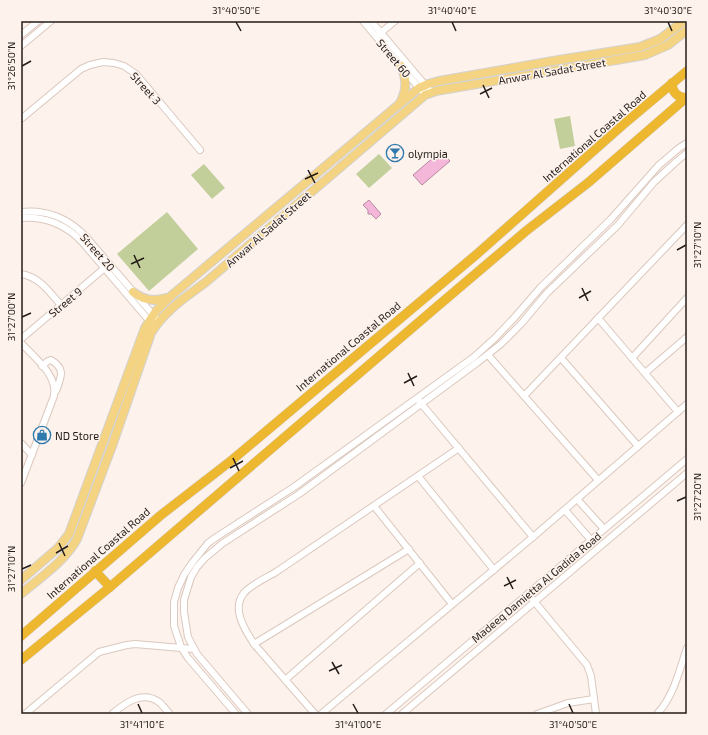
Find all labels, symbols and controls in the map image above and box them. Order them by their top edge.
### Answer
text: 31°40'50"E [212,4,260,16]
text: 31°40'40"E [428,4,477,16]
text: 31°40'30"E [644,4,692,16]
street label: Street 60 [374,36,414,80]
text: 31°26'50"N [5,42,17,90]
street label: Anwar Al Sadat Street [497,55,607,87]
street label: Street 3 [128,69,164,107]
street label: International Coastal Road [540,88,648,184]
bar icon: olympia [385,143,405,163]
place label: olympia [408,147,448,160]
street label: Anwar Al Sadat Street [223,188,313,270]
text: 31°27'10"N [691,222,703,268]
street label: Street 20 [78,230,118,274]
street label: Street 9 [46,284,84,320]
text: 31°27'00"N [5,293,17,341]
street label: International Coastal Road [293,298,403,394]
shop icon: ND Store [32,425,52,445]
place label: ND Store [55,429,99,442]
text: 31°27'20"N [691,473,703,521]
street label: International Coastal Road [44,505,152,601]
street label: Madeeq Damietta Al Gadida Road [469,529,603,645]
text: 31°27'10"N [5,546,17,592]
text: 31°41'10"E [120,718,165,730]
text: 31°41'00"E [335,718,382,730]
text: 31°40'50"E [549,718,597,730]

